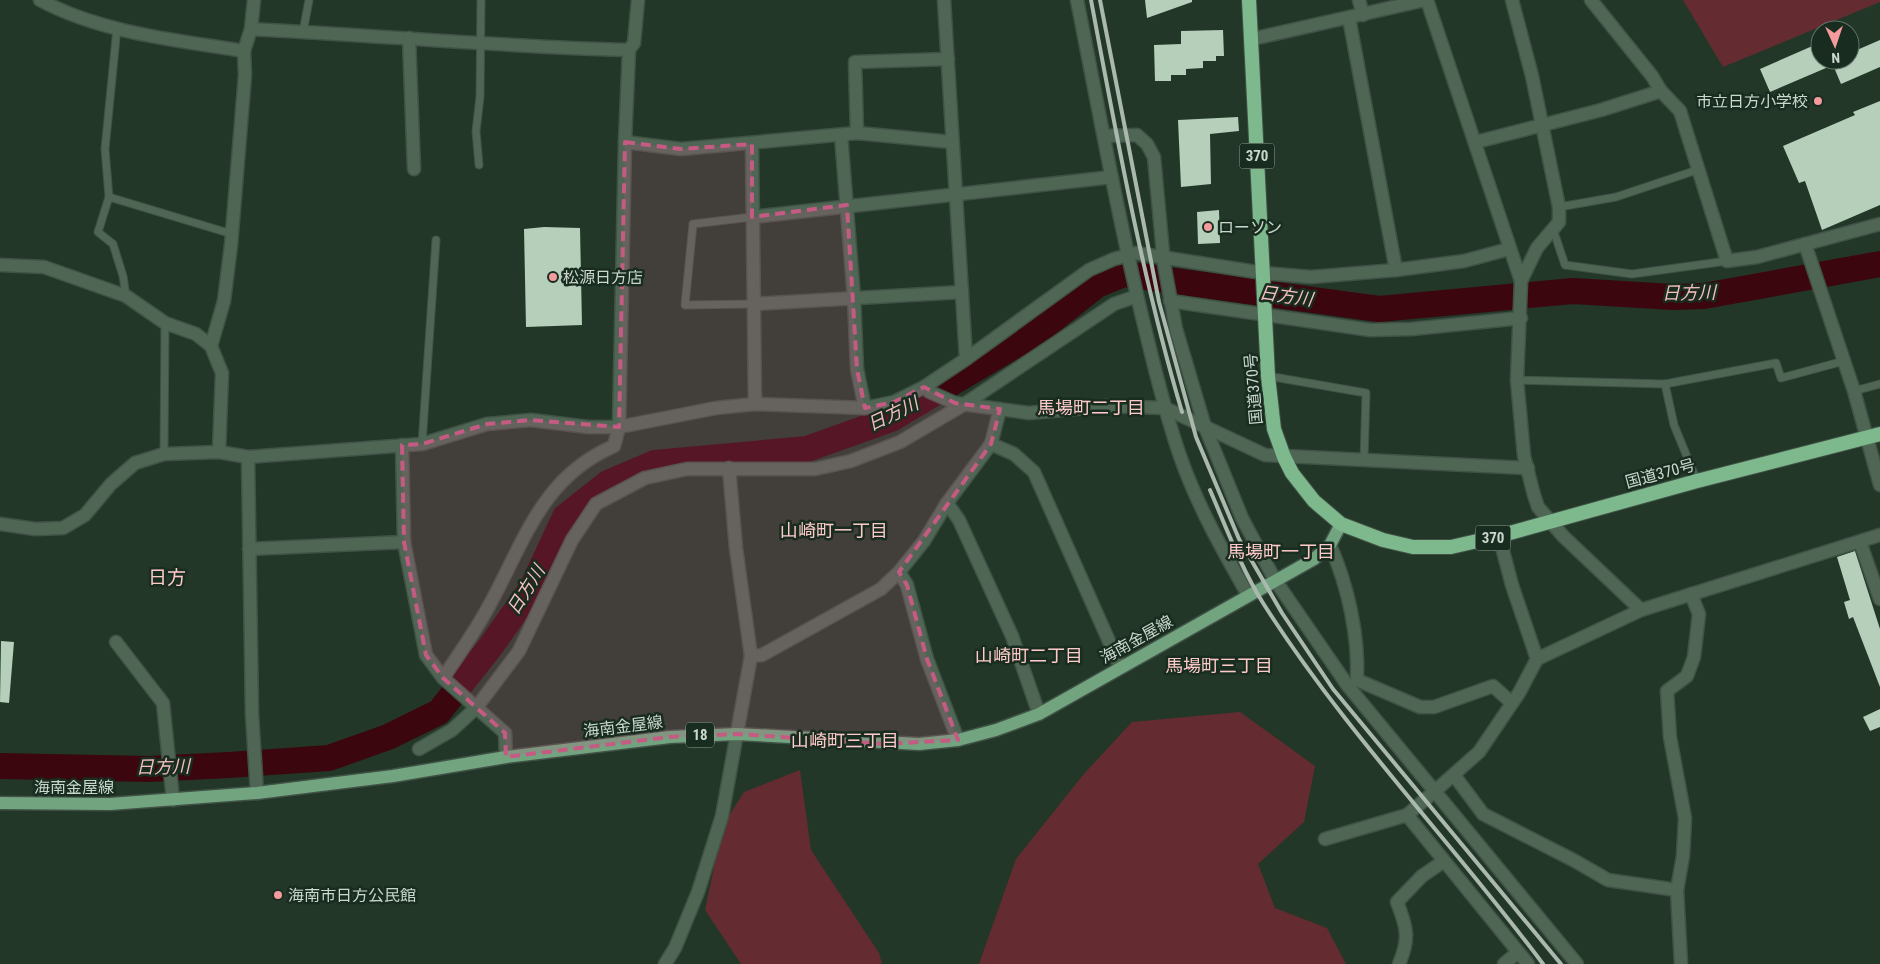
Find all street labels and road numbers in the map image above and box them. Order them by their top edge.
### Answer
road number: 370 [1240,144,1274,168]
street label: 国道370号 [1241,352,1266,425]
street label: 国道370号 [1623,455,1697,492]
road number: 370 [1476,526,1510,550]
street label: 海南金屋線 [1097,612,1176,667]
street label: 海南金屋線 [582,712,664,741]
road number: 18 [686,722,714,748]
street label: 海南金屋線 [34,778,114,797]

